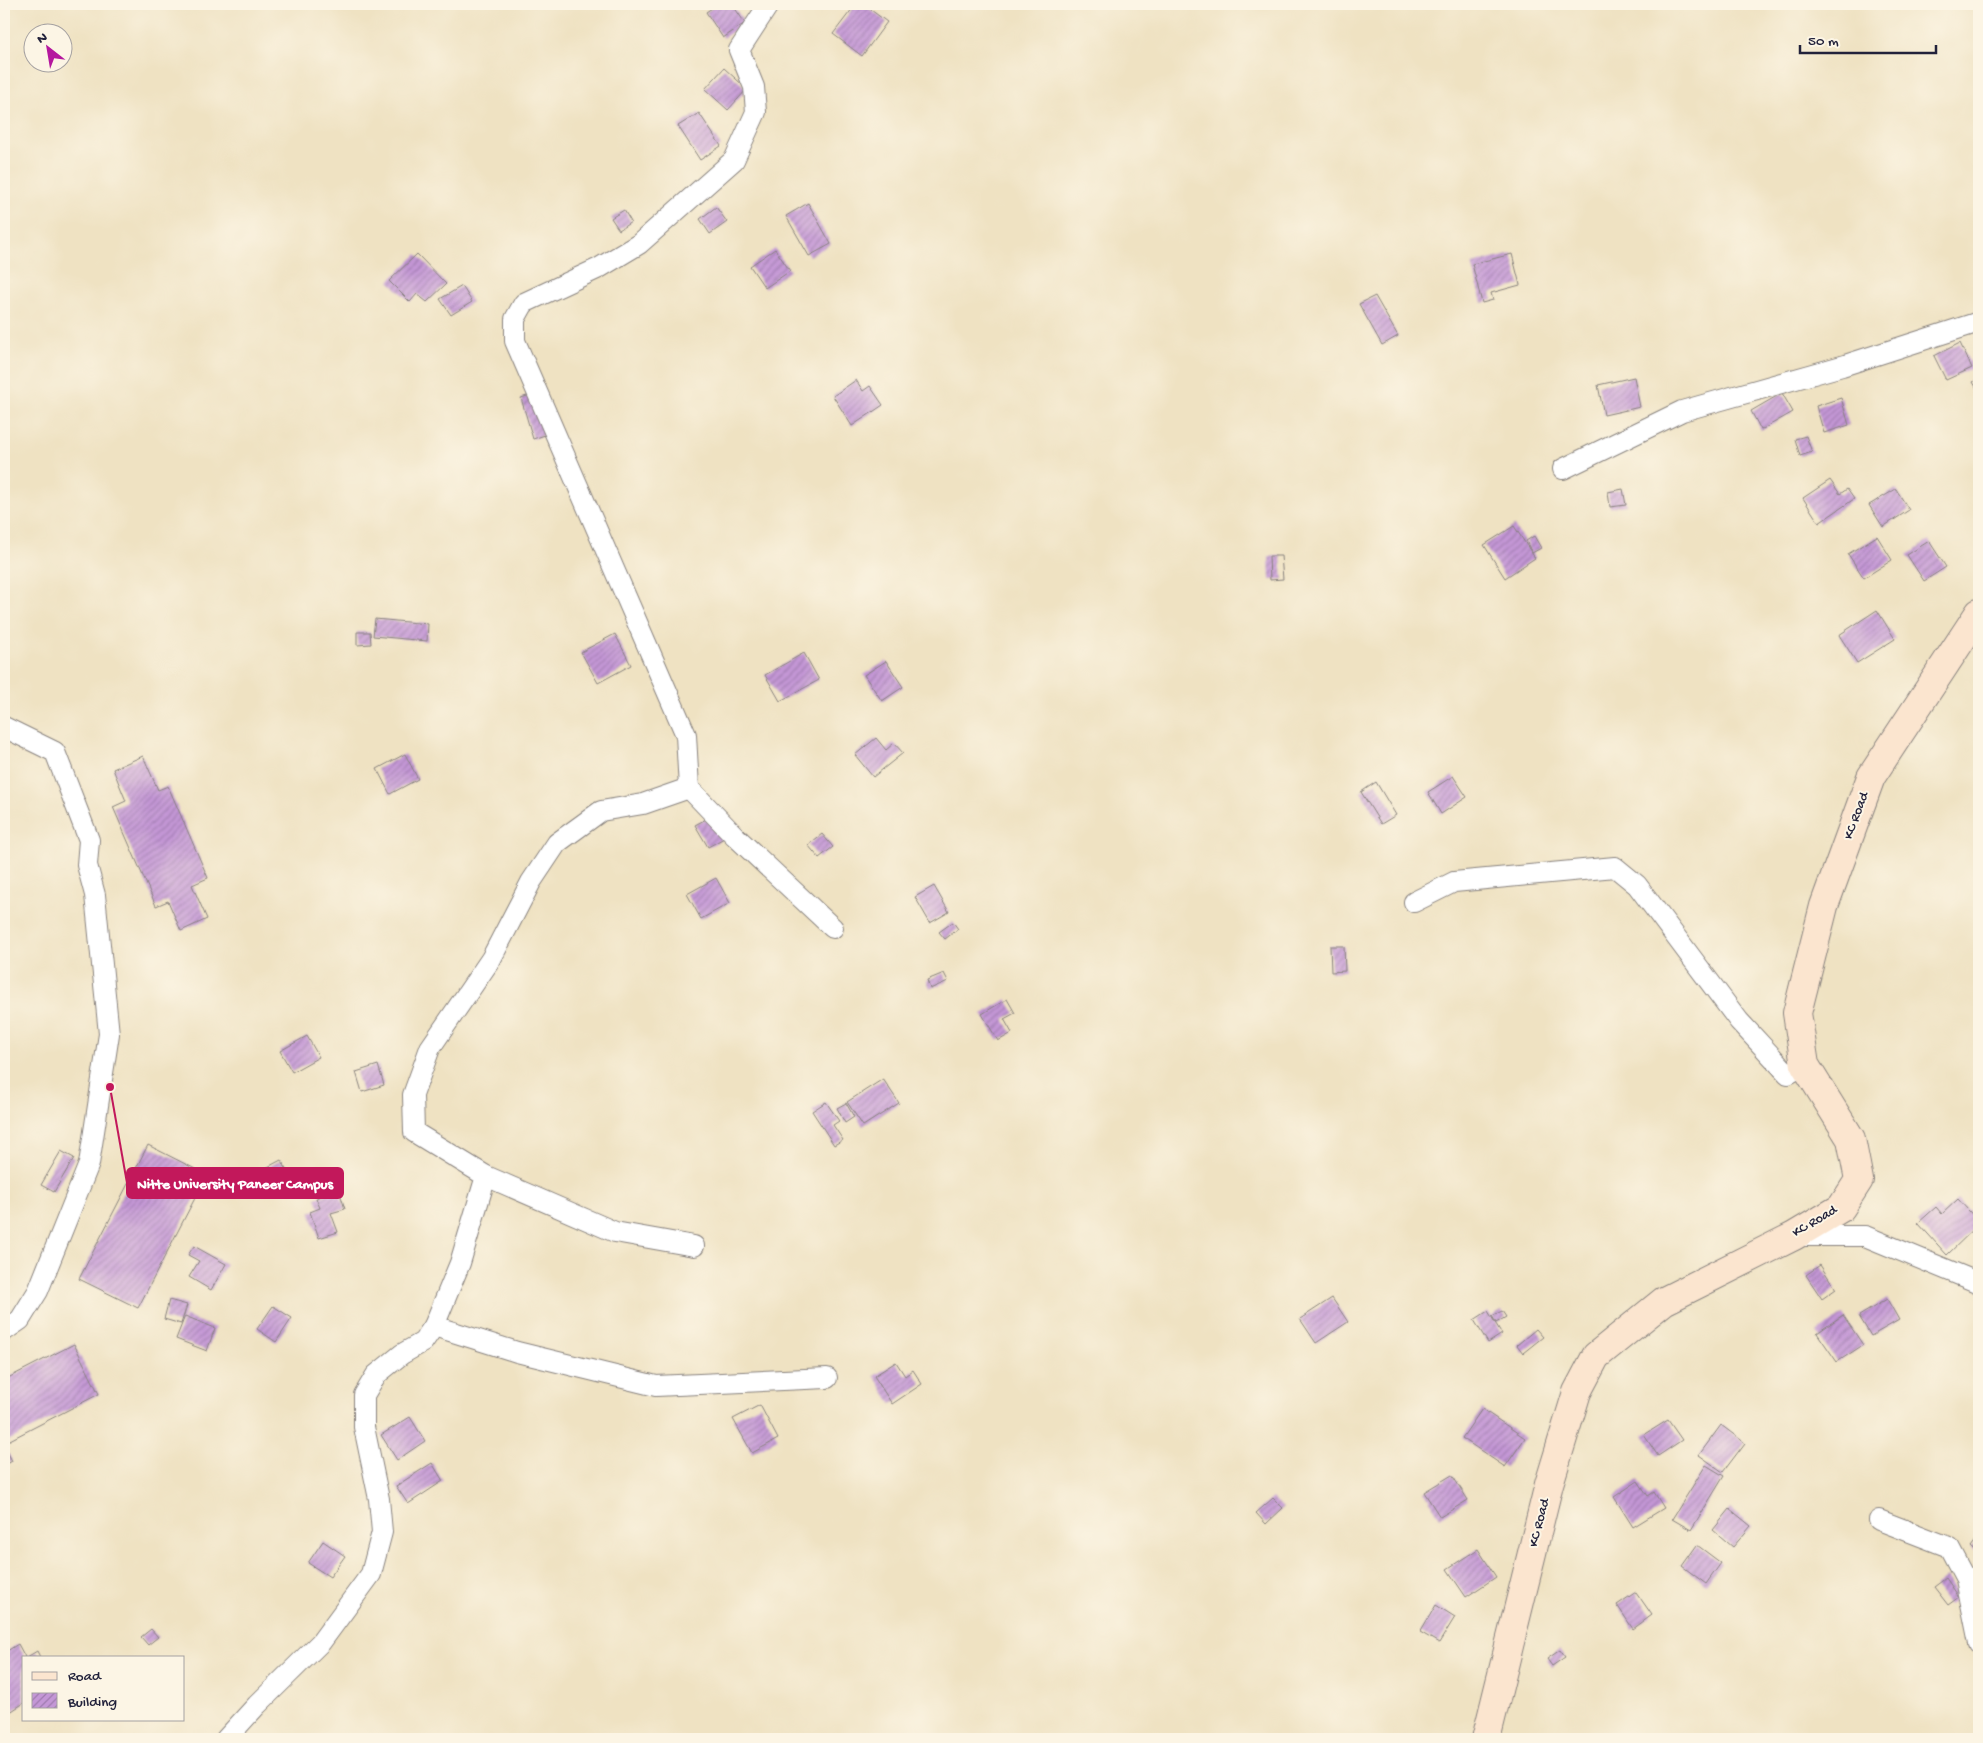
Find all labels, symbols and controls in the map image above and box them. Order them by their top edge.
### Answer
north arrow [22,22,72,72]
scale bar [1800,22,1937,54]
text: N [34,29,51,49]
text: 50 m [1808,33,1839,51]
street label: KC Road [1841,788,1874,842]
callout: Nitte University Paneer Campus [127,1168,343,1198]
text: Nitte University Paneer Campus [137,1176,335,1194]
street label: KC Road [1790,1201,1842,1242]
street label: KC Road [1526,1495,1555,1549]
legend [22,1656,185,1720]
text: Road [68,1668,102,1686]
text: Building [67,1694,117,1712]

